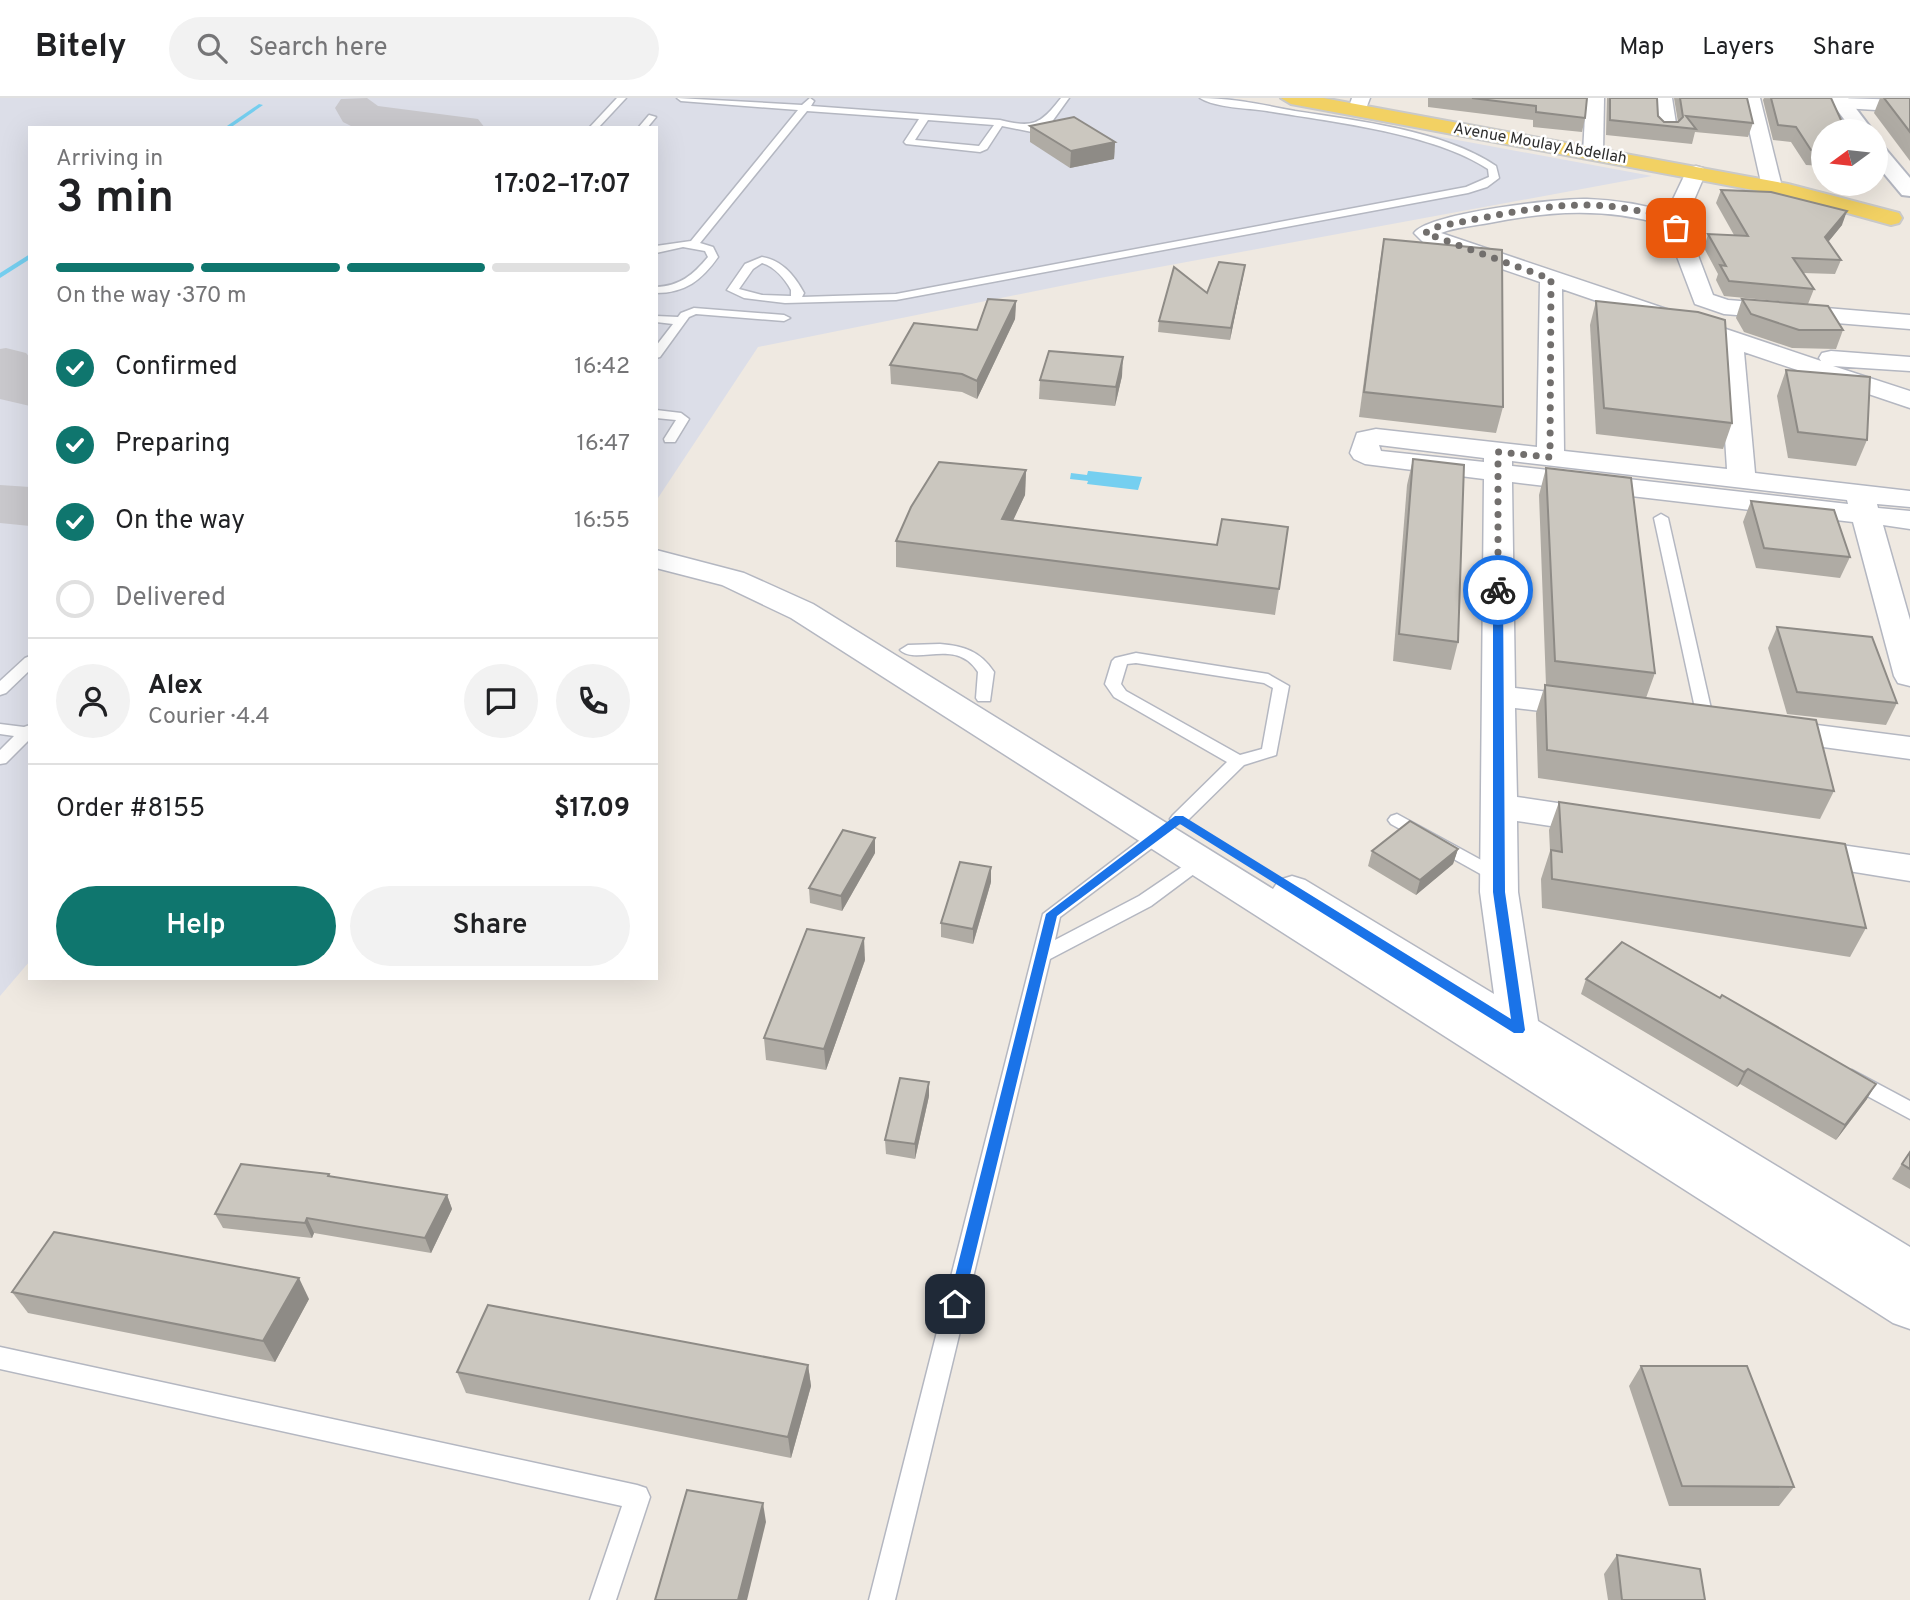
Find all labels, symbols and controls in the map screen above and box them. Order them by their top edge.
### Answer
search box [169,17,659,80]
text: Bitely [35,27,127,69]
icon: search [193,29,231,67]
text: Search here [249,32,388,65]
text: Map [1619,33,1664,63]
text: Layers [1702,33,1774,63]
text: Share [1812,33,1875,63]
street label: Avenue Moulay Abdellah [1452,119,1628,169]
north arrow [1811,119,1888,196]
map controls [1811,119,1888,196]
text: Arriving in [56,145,163,174]
text: 17:02–17:07 [494,169,630,202]
text: 3 min [56,170,174,229]
pin [1646,198,1706,258]
icon: bag [1657,209,1695,247]
text: On the way · 370 m [56,282,246,311]
icon: check [56,349,94,387]
text: Confirmed [115,351,238,384]
text: 16:42 [574,353,630,382]
icon: check [56,426,94,464]
text: Preparing [115,428,230,461]
text: 16:47 [576,430,630,459]
icon: check [56,503,94,541]
text: On the way [115,505,245,538]
text: 16:55 [574,507,630,536]
courier [1463,555,1533,625]
icon: bike [1479,571,1517,609]
text: Delivered [115,582,226,615]
button: person [56,664,130,738]
button: chat [464,664,538,738]
button: phone [556,664,630,738]
text: Alex [148,670,203,703]
text: Courier · 4.4 [148,703,270,732]
text: Order #8155 [56,793,205,826]
text: $17.09 [554,793,630,826]
button: Help [56,886,336,966]
button: Share [350,886,630,966]
pin [925,1274,985,1334]
icon: home [936,1285,974,1323]

